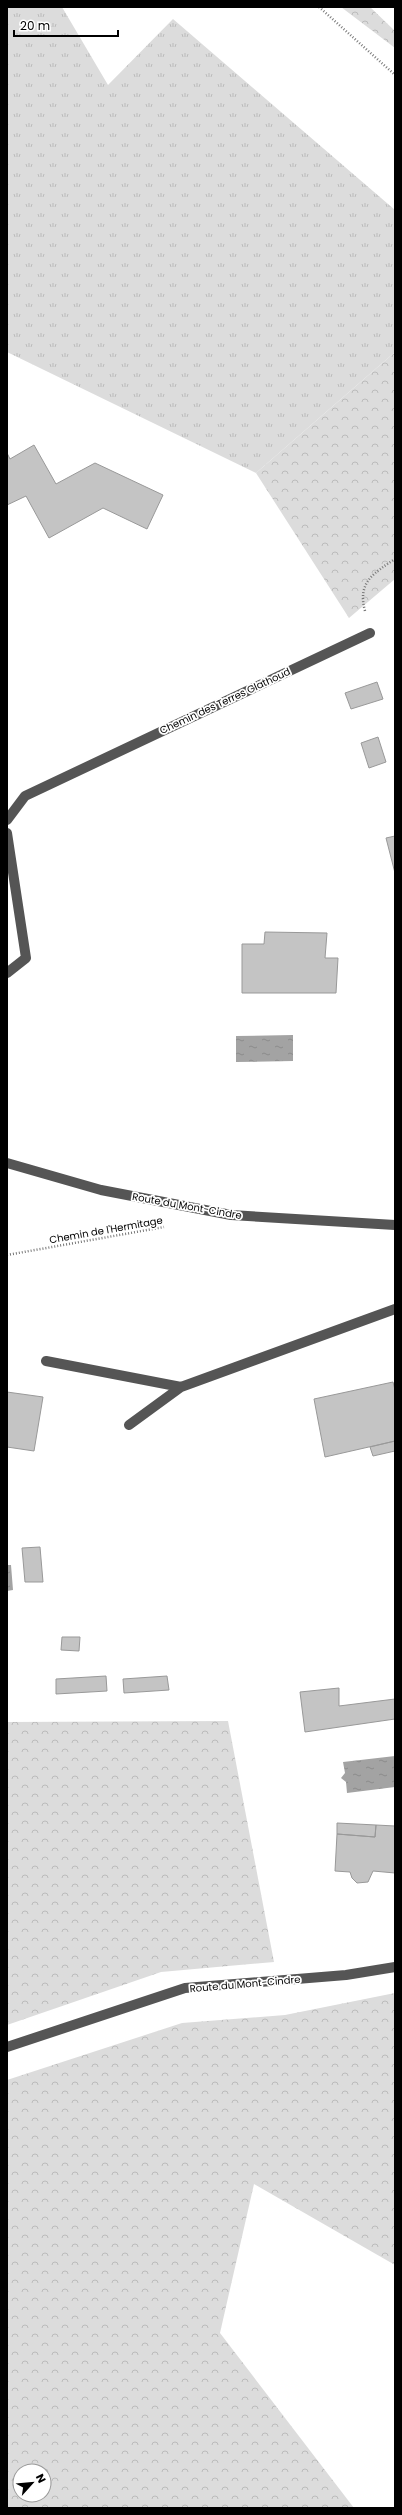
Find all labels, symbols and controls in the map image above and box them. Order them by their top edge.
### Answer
scale bar [14,12,118,38]
text: 20 m [20,17,50,34]
street label: Chemin des Terres Glathoud [157,664,293,738]
street label: Route du Mont-Cindre [131,1189,243,1223]
street label: Chemin de l'Hermitage [48,1213,164,1247]
street label: Route du Mont-Cindre [189,1972,301,1996]
north arrow [12,2463,52,2503]
text: N [32,2471,50,2486]

